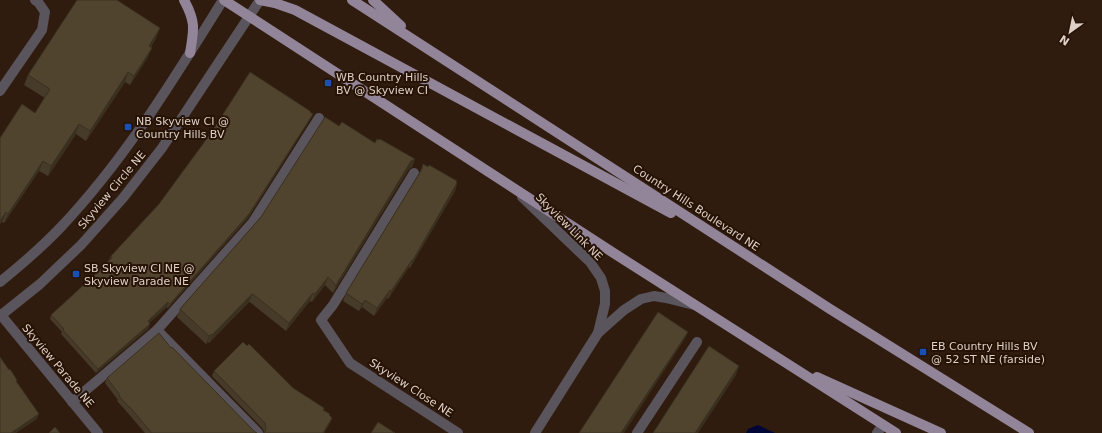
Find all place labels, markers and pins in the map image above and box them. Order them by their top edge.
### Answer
place label: WB Country Hills BV @ Skyview CI [336,71,429,97]
marker: WB Country Hills BV @ Skyview CI [323,78,333,88]
place label: NB Skyview CI @ Country Hills BV [136,115,229,141]
marker: NB Skyview CI @ Country Hills BV [123,122,133,132]
place label: SB Skyview CI NE @ Skyview Parade NE [84,262,194,288]
marker: SB Skyview CI NE @ Skyview Parade NE [71,269,81,279]
place label: EB Country Hills BV @ 52 ST NE (farside) [931,340,1045,366]
marker: EB Country Hills BV @ 52 ST NE (farside) [918,347,928,357]

